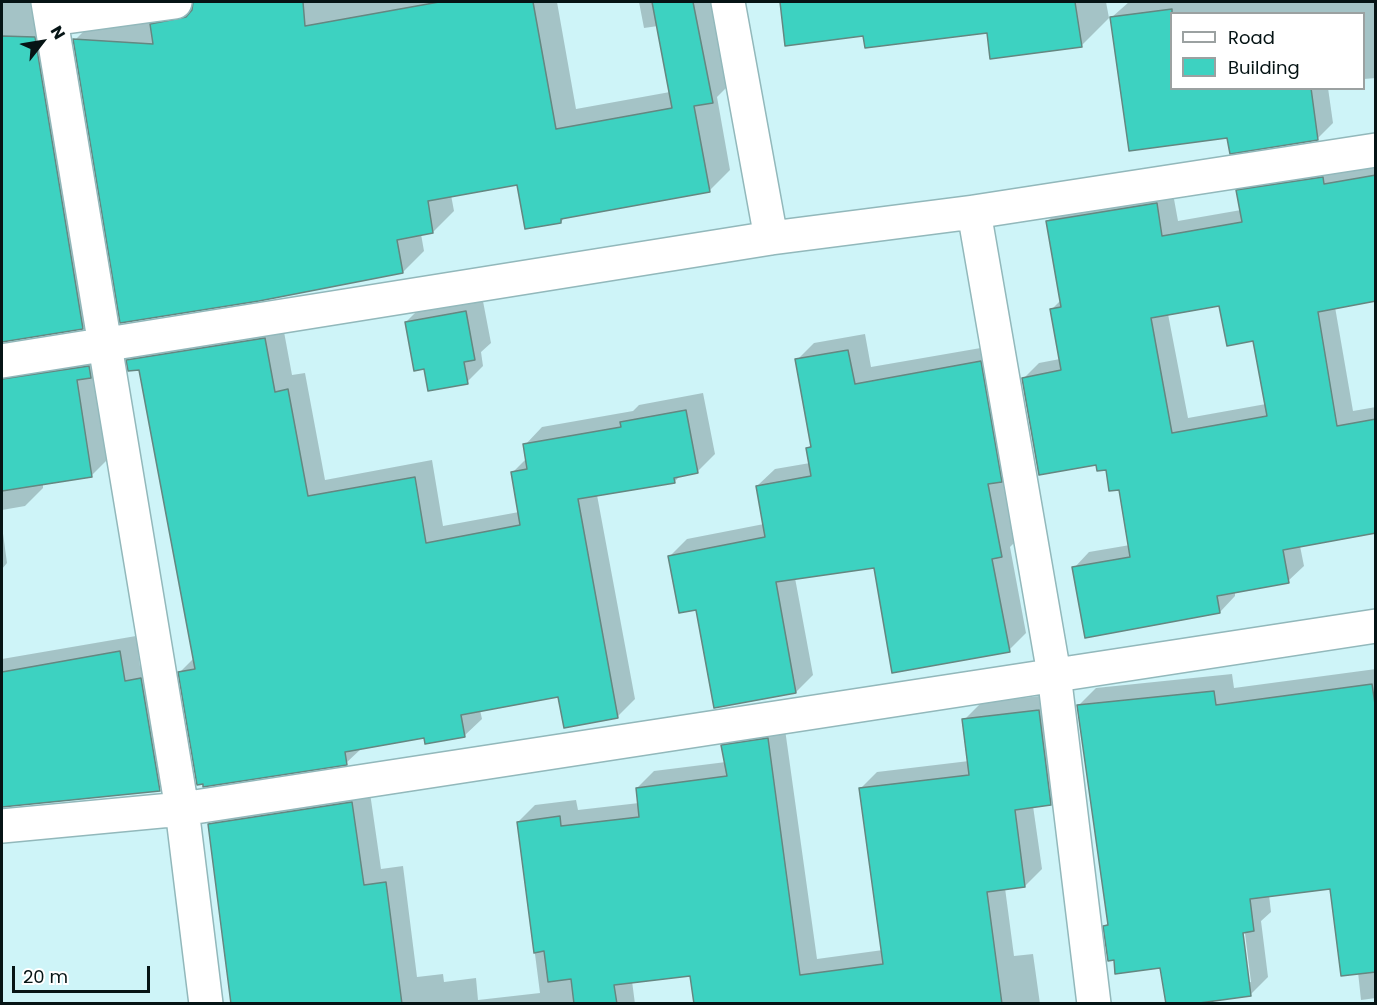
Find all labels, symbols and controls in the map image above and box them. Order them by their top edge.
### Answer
north arrow [12,12,72,72]
legend [1170,12,1365,90]
text: N [45,21,71,44]
text: Road [1228,25,1275,50]
text: Building [1228,55,1300,80]
scale bar [15,954,153,992]
text: 20 m [23,964,68,989]

